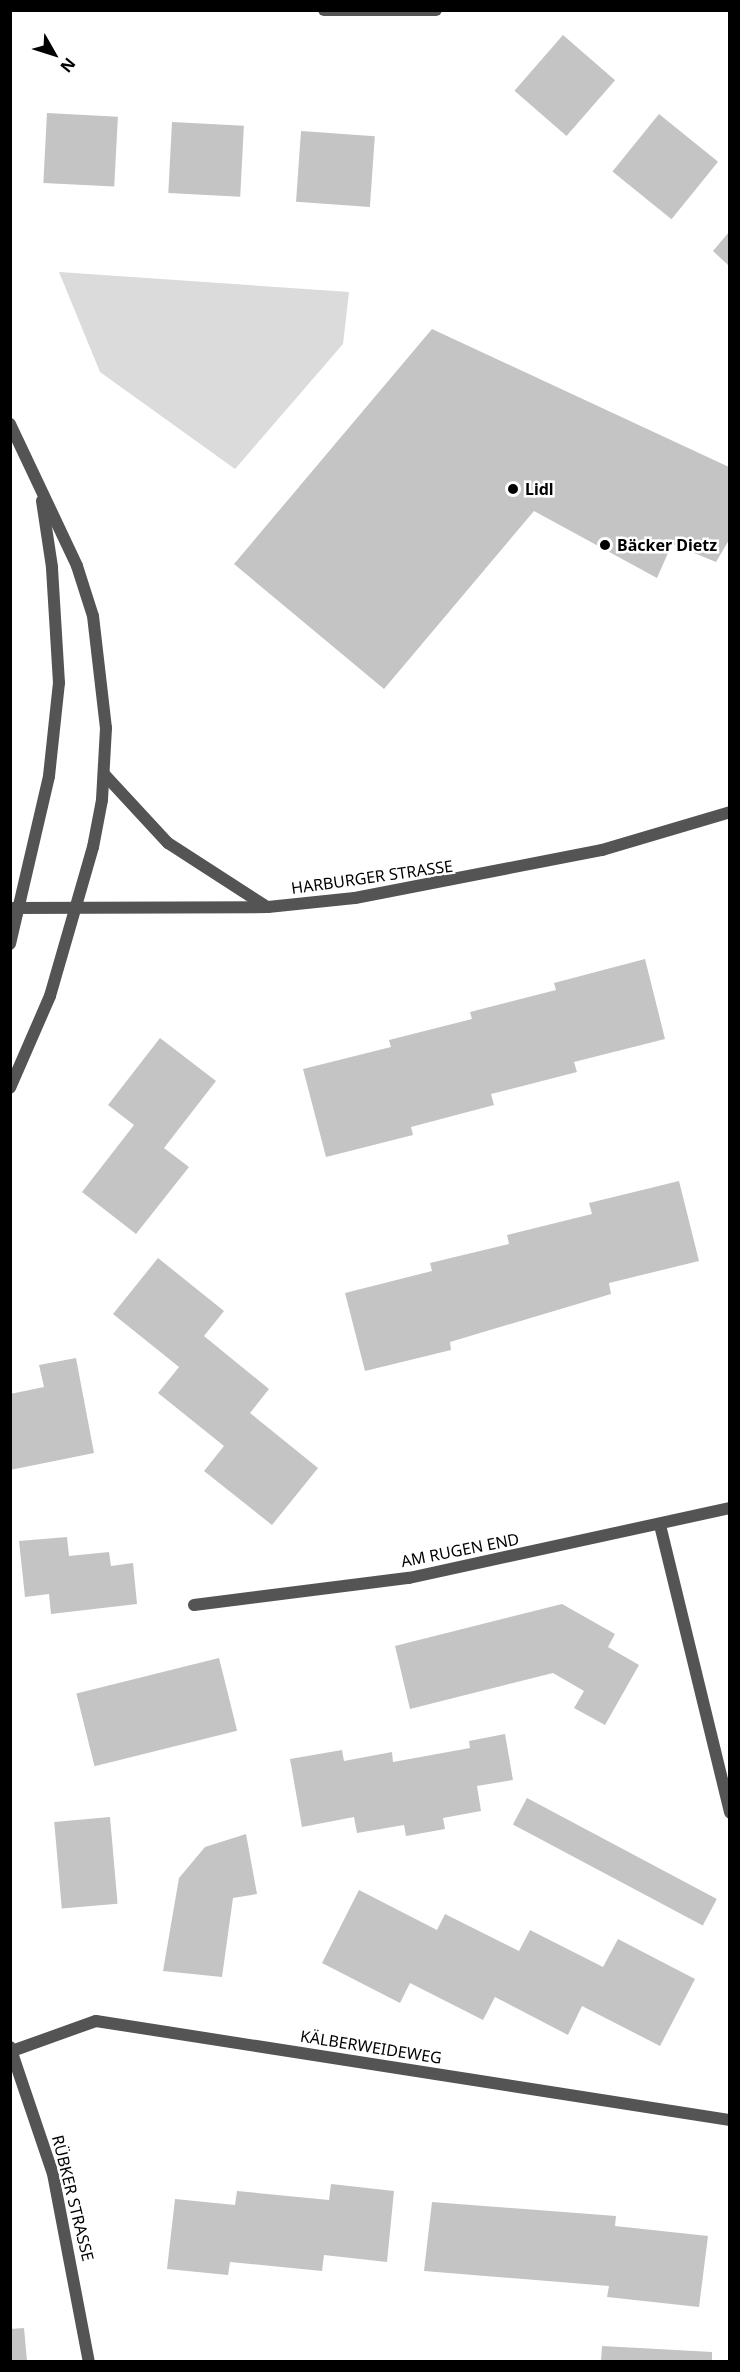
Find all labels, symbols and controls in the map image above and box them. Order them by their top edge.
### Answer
north arrow [24,24,84,84]
text: N [55,53,81,77]
place label: Lidl [525,479,554,499]
marker: Lidl [506,482,520,496]
place label: Bäcker Dietz [617,535,717,555]
marker: Bäcker Dietz [598,538,612,552]
street label: HARBURGER STRASSE [290,856,454,898]
street label: AM RUGEN END [399,1529,521,1571]
street label: KÄLBERWEIDEWEG [299,2026,443,2068]
street label: RÜBKER STRASSE [48,2133,98,2263]

